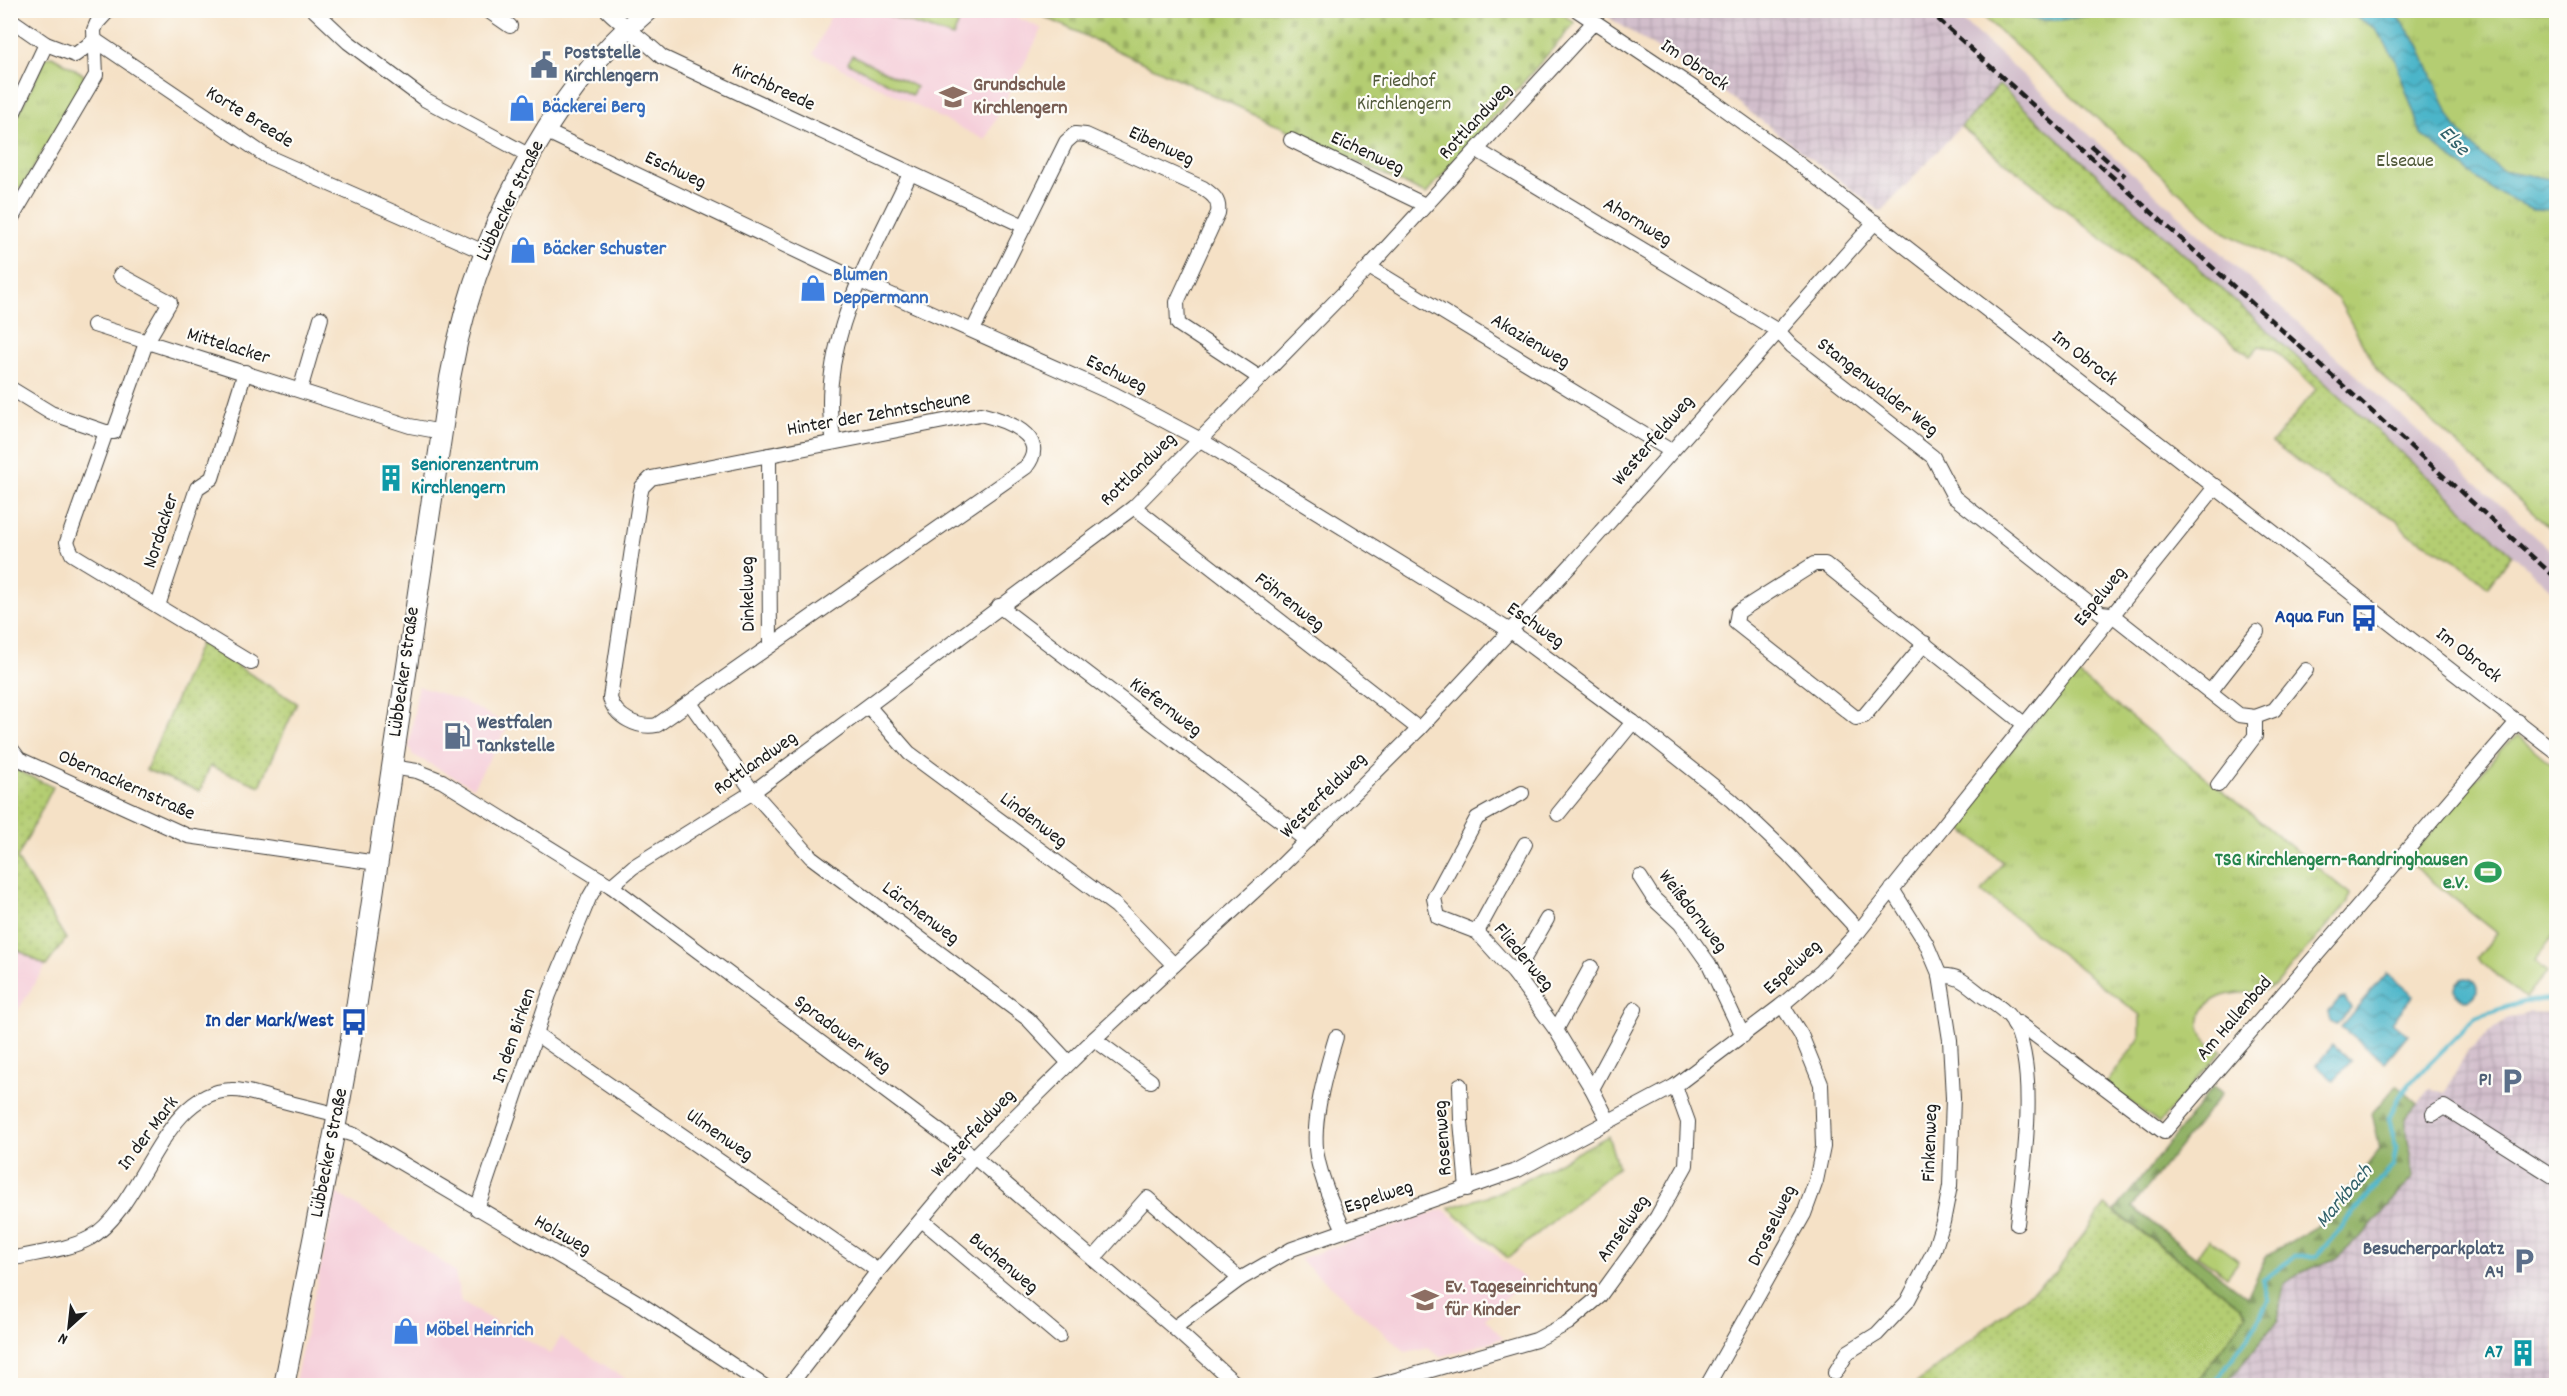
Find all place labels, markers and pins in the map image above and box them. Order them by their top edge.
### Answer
place label: Poststelle Kirchlengern [564,40,659,91]
public building icon: Poststelle Kirchlengern [529,50,559,80]
place label: Grundschule Kirchlengern [973,72,1068,123]
school or university icon: Grundschule Kirchlengern [938,82,968,112]
shop icon: Bäckerei Berg [507,93,537,123]
place label: Bäckerei Berg [542,94,646,122]
shop icon: Bäcker Schuster [508,235,538,265]
place label: Bäcker Schuster [543,236,667,264]
place label: Blumen Deppermann [833,262,928,313]
shop icon: Blumen Deppermann [798,273,828,303]
place label: Seniorenzentrum Kirchlengern [411,452,539,503]
building icon: Seniorenzentrum Kirchlengern [376,463,406,493]
bus stop icon: Aqua Fun [2349,603,2379,633]
place label: Aqua Fun [2275,604,2344,632]
place label: Westfalen Tankstelle [477,710,555,761]
fuel station icon: Westfalen Tankstelle [442,721,472,751]
place label: TSG Kirchlengern-Randringhausen e.V. [2215,847,2468,898]
sports icon: TSG Kirchlengern-Randringhausen e.V. [2473,857,2503,887]
bus stop icon: In der Mark/West [339,1007,369,1037]
place label: In der Mark/West [205,1008,335,1036]
parking icon: P1 [2497,1066,2527,1096]
place label: P1 [2479,1067,2492,1095]
place label: Besucherparkplatz A4 [2363,1236,2504,1287]
parking icon: Besucherparkplatz A4 [2509,1246,2539,1276]
place label: Ev. Tageseinrichtung für Kinder [1444,1274,1598,1325]
school or university icon: Ev. Tageseinrichtung für Kinder [1410,1285,1440,1315]
shop icon: Möbel Heinrich [391,1316,421,1346]
place label: Möbel Heinrich [426,1317,534,1345]
building icon: A7 [2508,1338,2538,1368]
place label: A7 [2484,1339,2503,1367]

